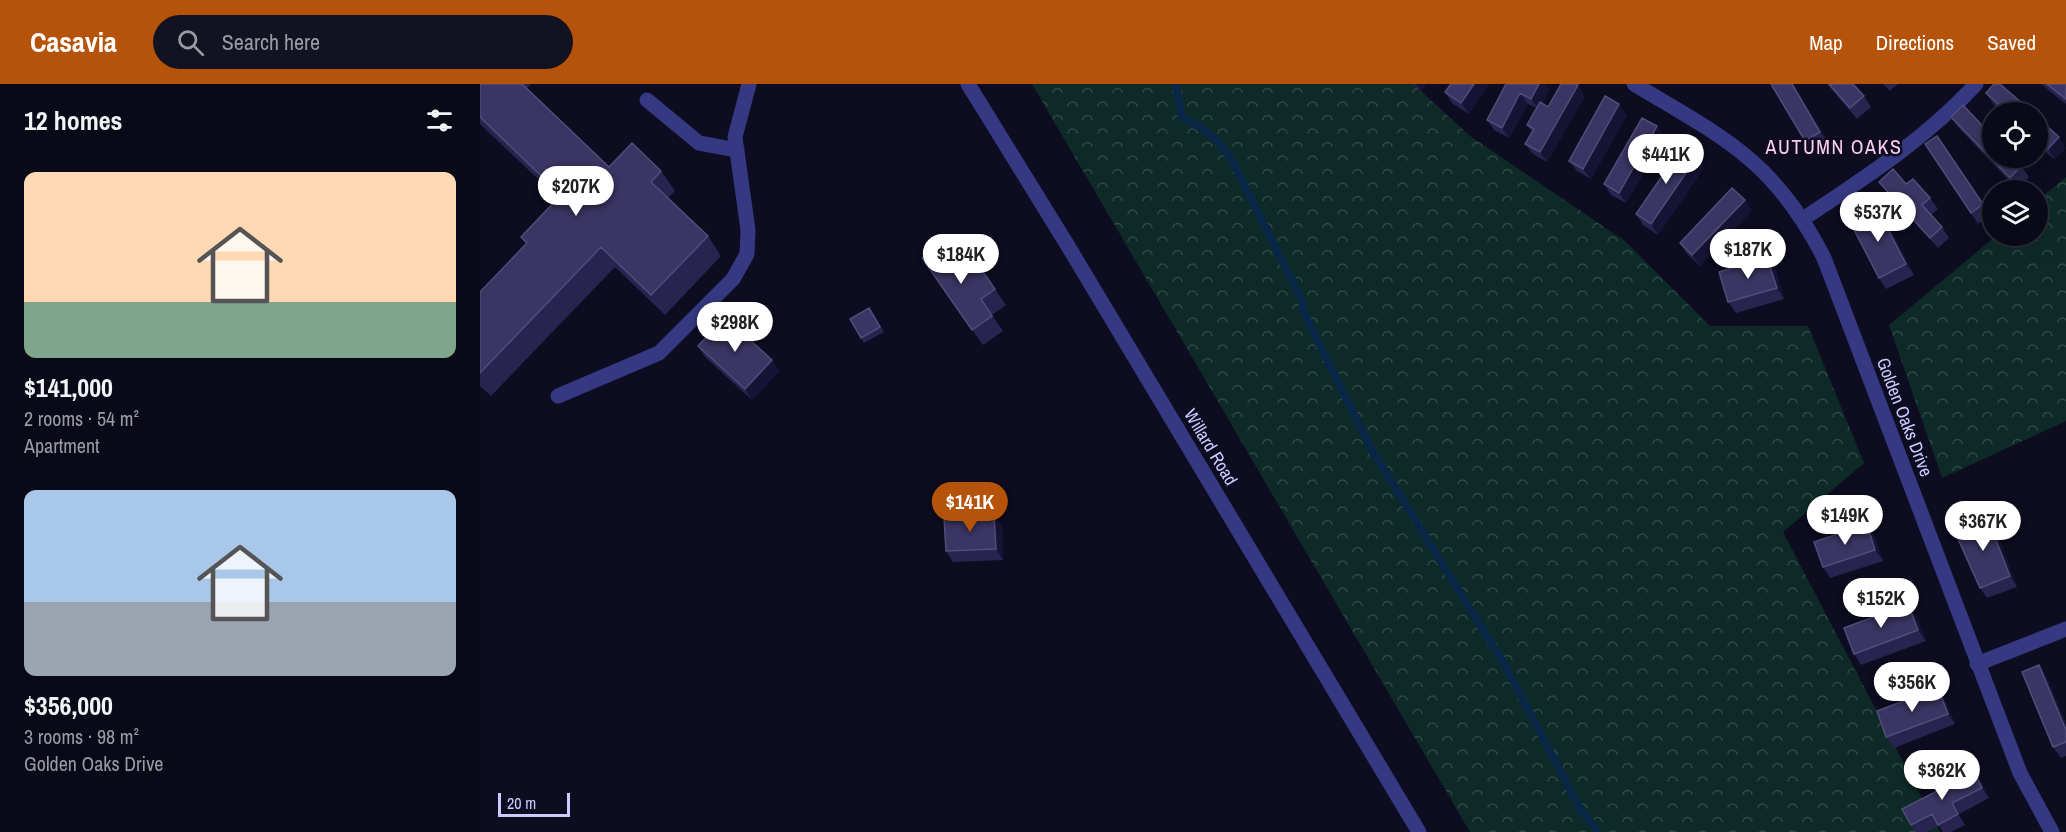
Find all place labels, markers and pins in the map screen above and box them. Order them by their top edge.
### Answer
pin: $441K [1624,134,1708,185]
pin: $207K [534,166,618,217]
pin: $537K [1836,192,1920,243]
pin: $187K [1706,229,1790,280]
pin: $184K [919,234,1003,285]
pin: $298K [693,302,777,353]
pin: $141K [928,482,1012,533]
pin: $149K [1803,495,1887,546]
pin: $367K [1941,501,2025,552]
pin: $152K [1839,578,1923,629]
pin: $356K [1870,662,1954,713]
pin: $362K [1900,750,1984,801]

